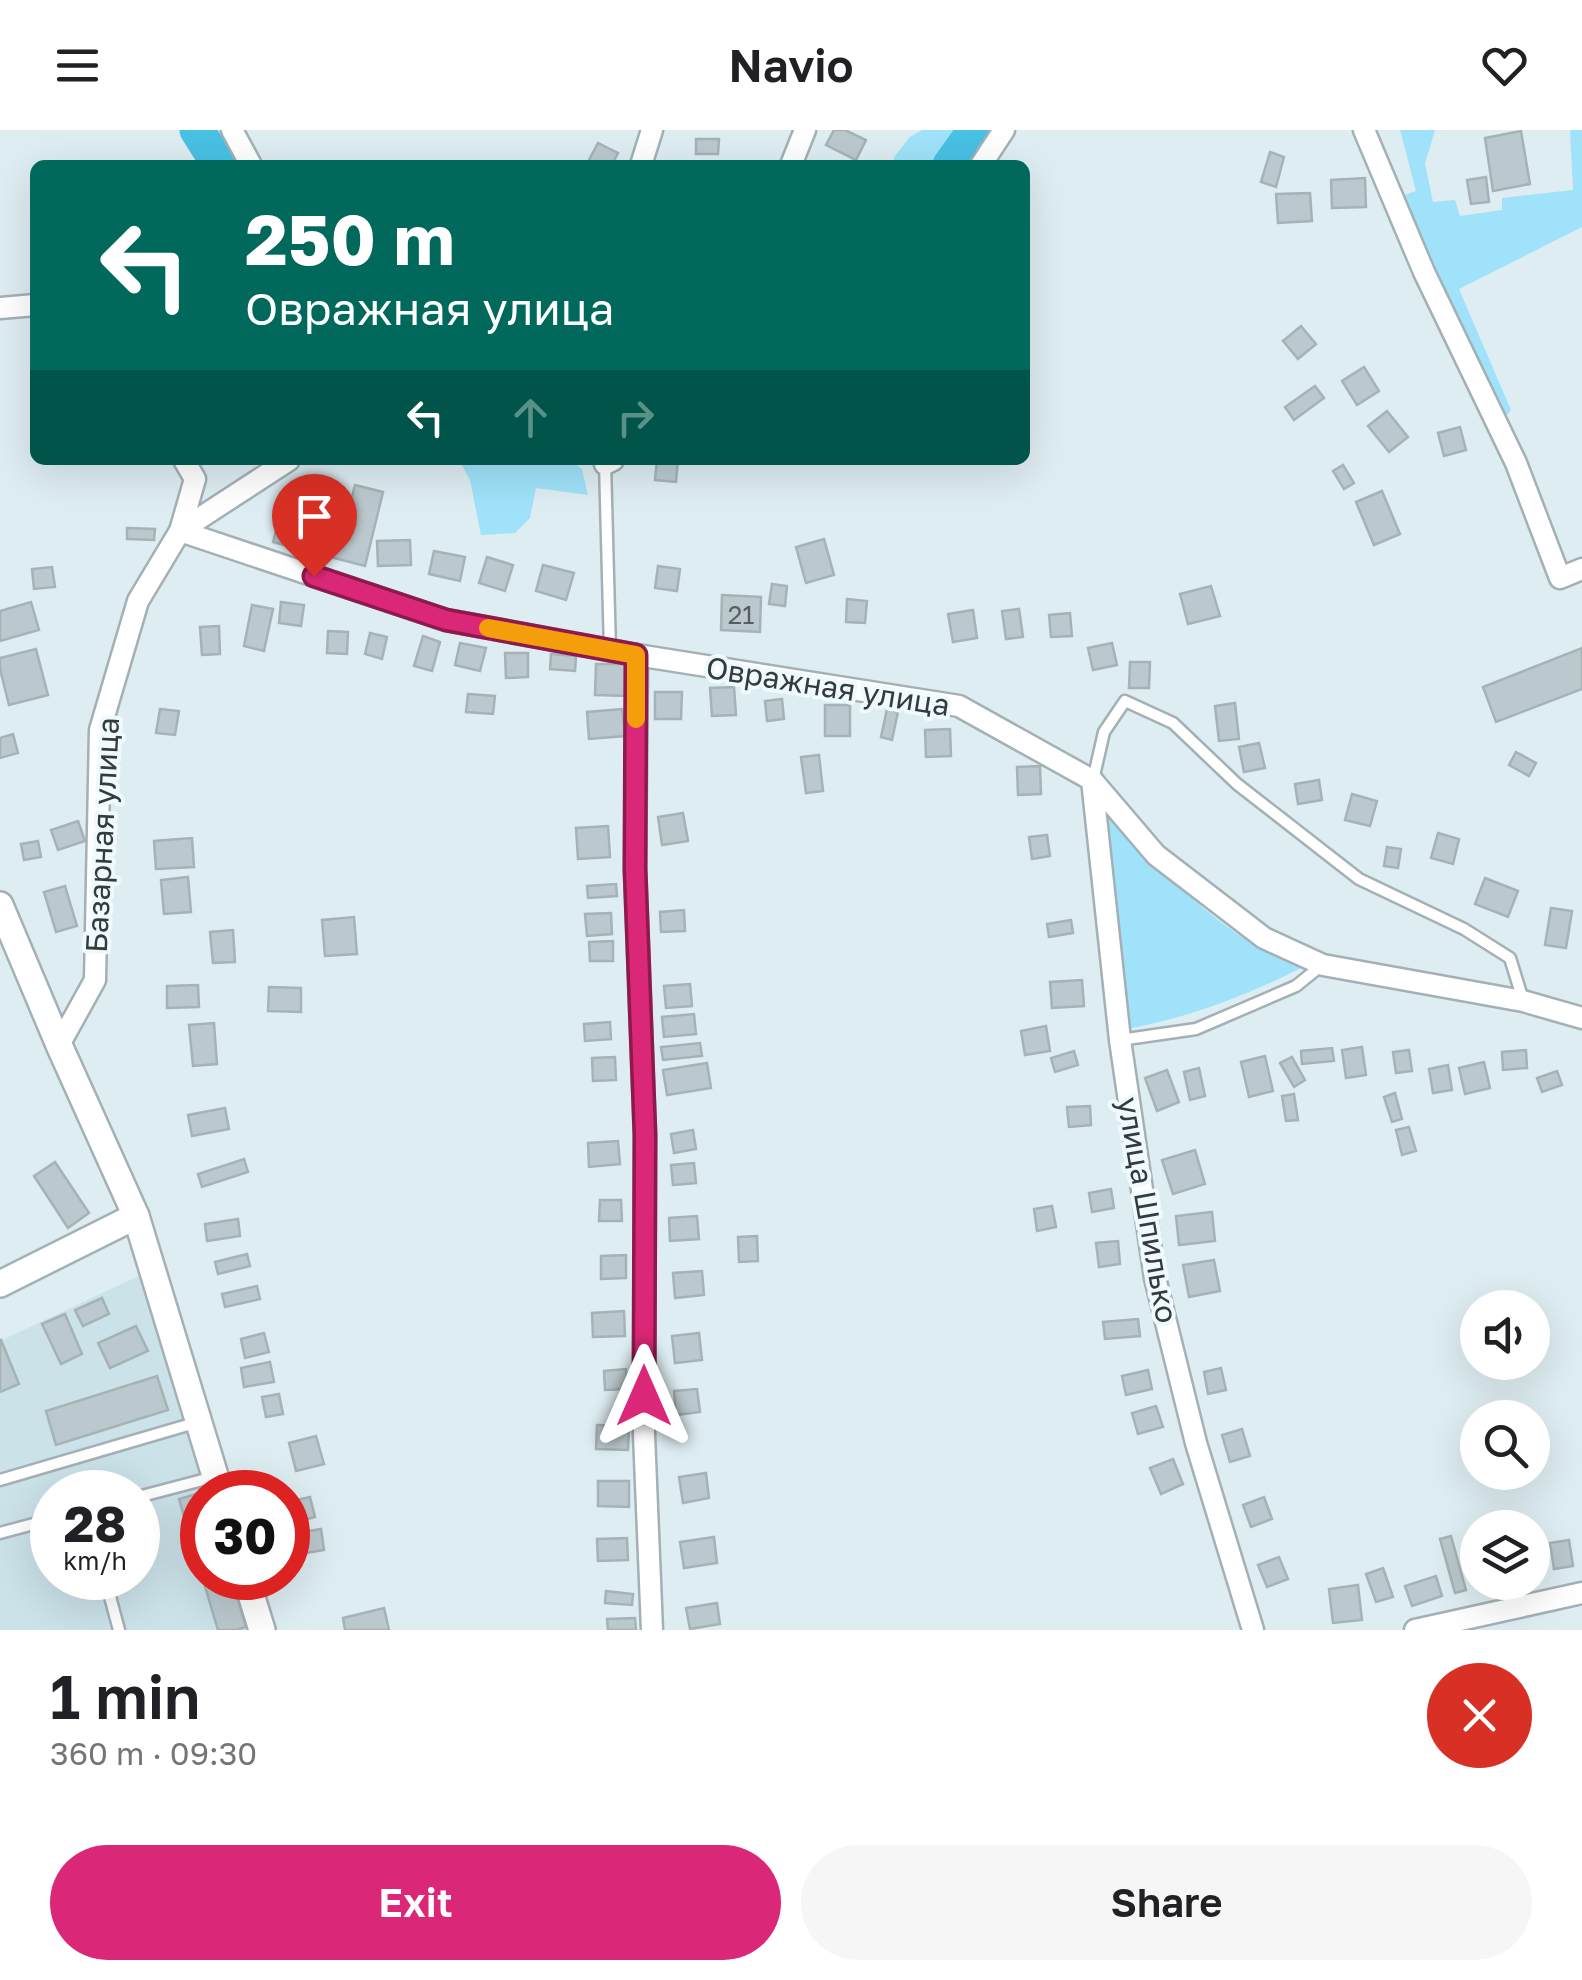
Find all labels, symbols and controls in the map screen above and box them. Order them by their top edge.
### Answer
icon: menu [50,38,105,93]
text: Navio [729,38,853,92]
icon: heart [1477,38,1532,93]
text: 250 m [245,196,455,280]
icon: left [80,200,210,330]
text: Овражная улица [245,281,614,335]
icon: left [398,390,453,445]
icon: ahead [503,390,558,445]
icon: right [608,390,663,445]
pin [272,474,357,577]
icon: arrive [287,489,342,544]
house number: 21 [728,599,754,630]
street label: Овражная улица [704,649,952,723]
street label: Базарная улица [78,716,126,954]
street label: улица Шпилько [1110,1094,1186,1326]
map controls [1460,1290,1550,1600]
button: sound [1460,1290,1550,1380]
position arrow [592,1344,696,1448]
button: search [1460,1400,1550,1490]
speed limit sign: 30 [180,1470,310,1600]
text: 28 [64,1493,126,1553]
button: layers [1460,1510,1550,1600]
text: km/h [63,1545,127,1576]
text: 1 min [50,1660,200,1732]
button: close [1427,1663,1532,1768]
text: 360 m · 09:30 [50,1734,257,1772]
button: Exit [50,1845,781,1960]
button: Share [801,1845,1532,1960]

